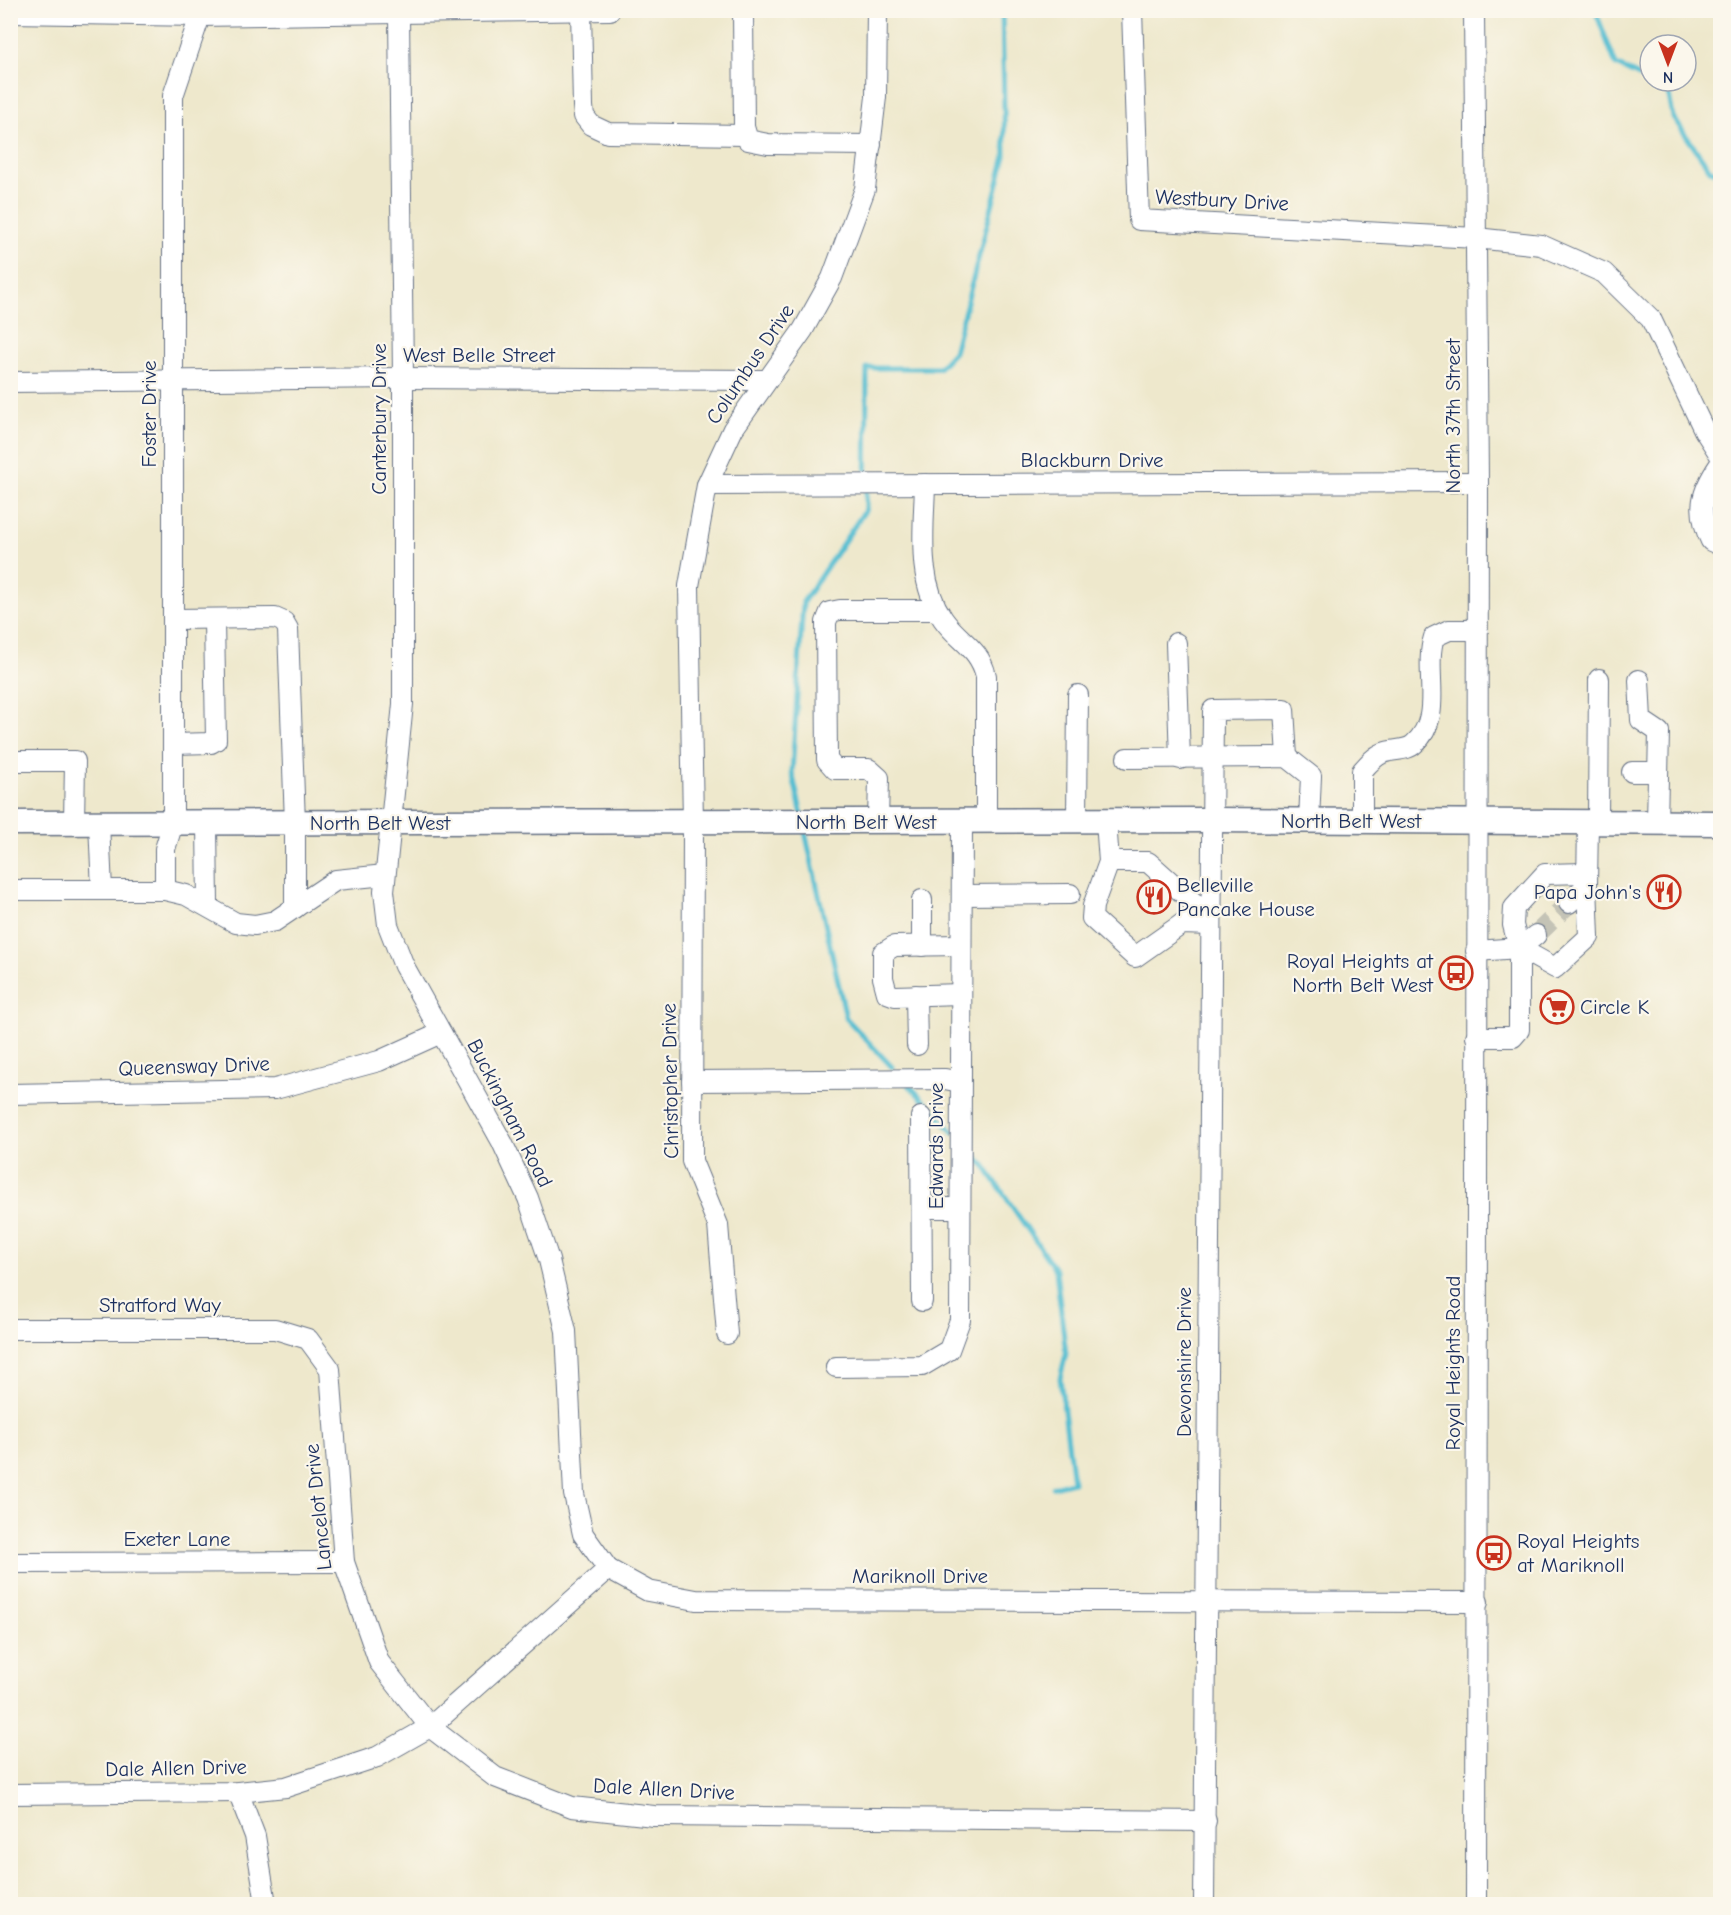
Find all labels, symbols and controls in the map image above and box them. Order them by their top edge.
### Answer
north arrow [1638,33,1698,93]
text: N [1663,68,1673,86]
street label: Westbury Drive [1154,185,1290,215]
street label: Columbus Drive [701,299,799,429]
street label: North 37th Street [1441,338,1465,493]
street label: Canterbury Drive [367,343,391,495]
street label: West Belle Street [403,343,556,367]
street label: Foster Drive [137,360,161,468]
street label: Blackburn Drive [1021,448,1163,472]
street label: North Belt West [1281,809,1422,833]
street label: North Belt West [796,810,937,834]
street label: North Belt West [310,811,451,835]
place label: Belleville Pancake House [1177,873,1315,921]
restaurant icon: Papa John's [1646,874,1682,910]
restaurant icon: Belleville Pancake House [1136,879,1172,915]
place label: Papa John's [1534,880,1641,904]
place label: Royal Heights at North Belt West [1287,949,1434,997]
bus stop icon: Royal Heights at North Belt West [1438,955,1474,991]
supermarket icon: Circle K [1539,989,1575,1025]
place label: Circle K [1580,995,1650,1019]
street label: Christopher Drive [657,1003,683,1159]
street label: Buckingham Road [462,1035,558,1191]
street label: Queensway Drive [118,1051,270,1081]
street label: Edwards Drive [924,1083,948,1209]
street label: Royal Heights Road [1441,1276,1465,1450]
street label: Devonshire Drive [1172,1287,1196,1437]
street label: Stratford Way [99,1293,222,1317]
street label: Lancelot Drive [299,1443,337,1571]
street label: Exeter Lane [123,1527,231,1551]
place label: Royal Heights at Mariknoll [1517,1529,1639,1577]
bus stop icon: Royal Heights at Mariknoll [1476,1535,1512,1571]
street label: Mariknoll Drive [852,1564,988,1588]
street label: Dale Allen Drive [105,1755,247,1781]
street label: Dale Allen Drive [593,1773,735,1805]

